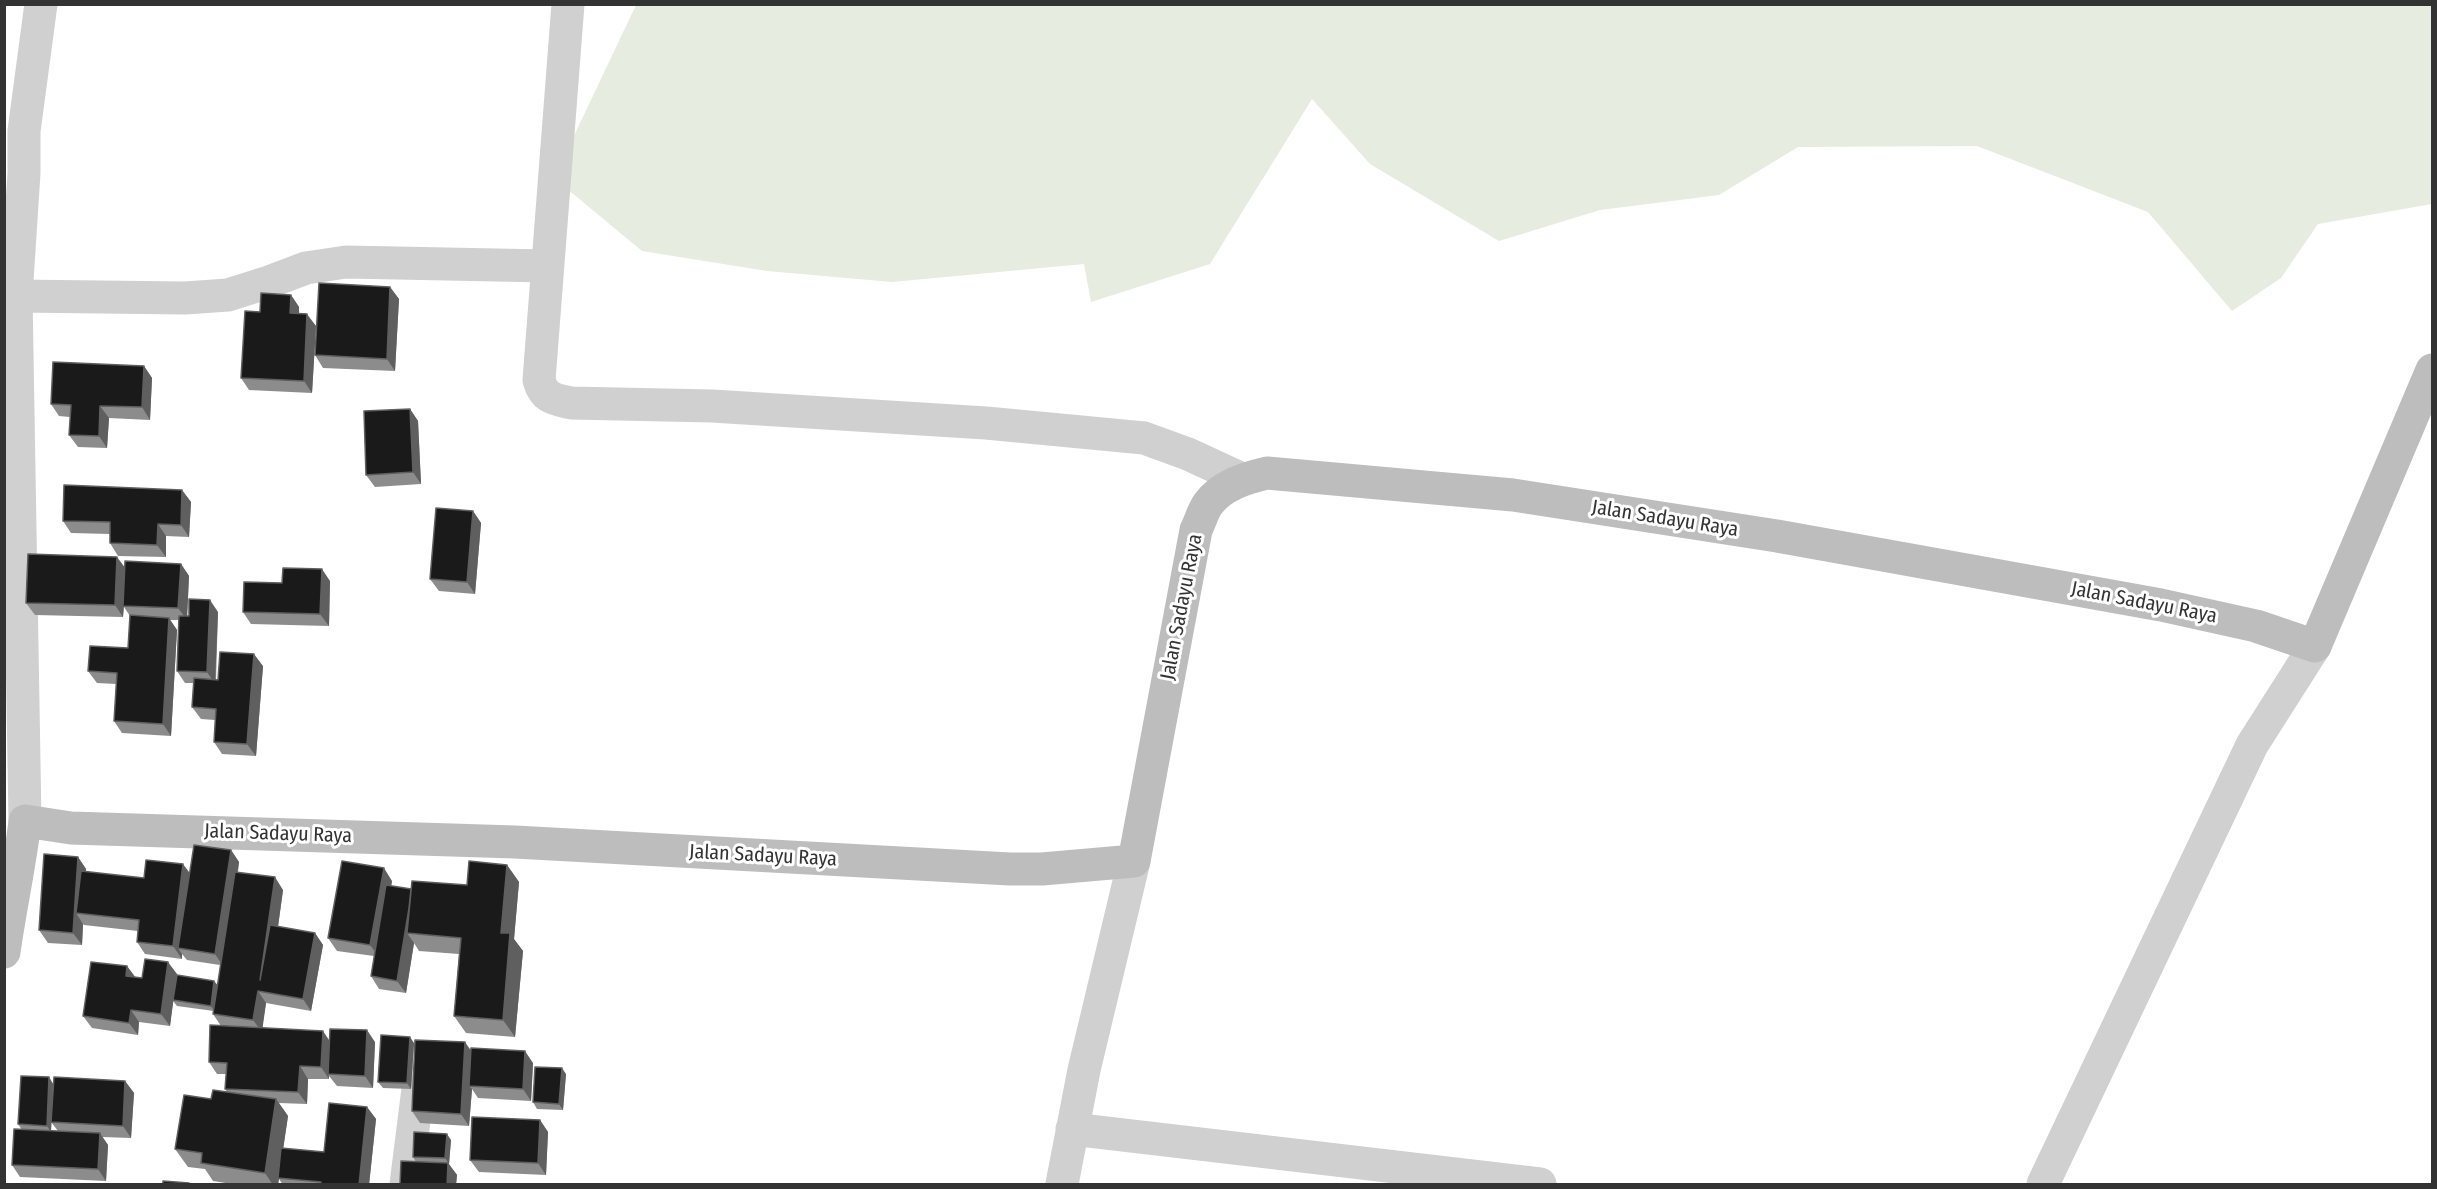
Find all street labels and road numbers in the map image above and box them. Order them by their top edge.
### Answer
street label: Jalan Sadayu Raya [1590,496,1740,542]
street label: Jalan Sadayu Raya [1156,532,1208,682]
street label: Jalan Sadayu Raya [2069,577,2219,629]
street label: Jalan Sadayu Raya [204,819,352,849]
street label: Jalan Sadayu Raya [689,840,837,872]

